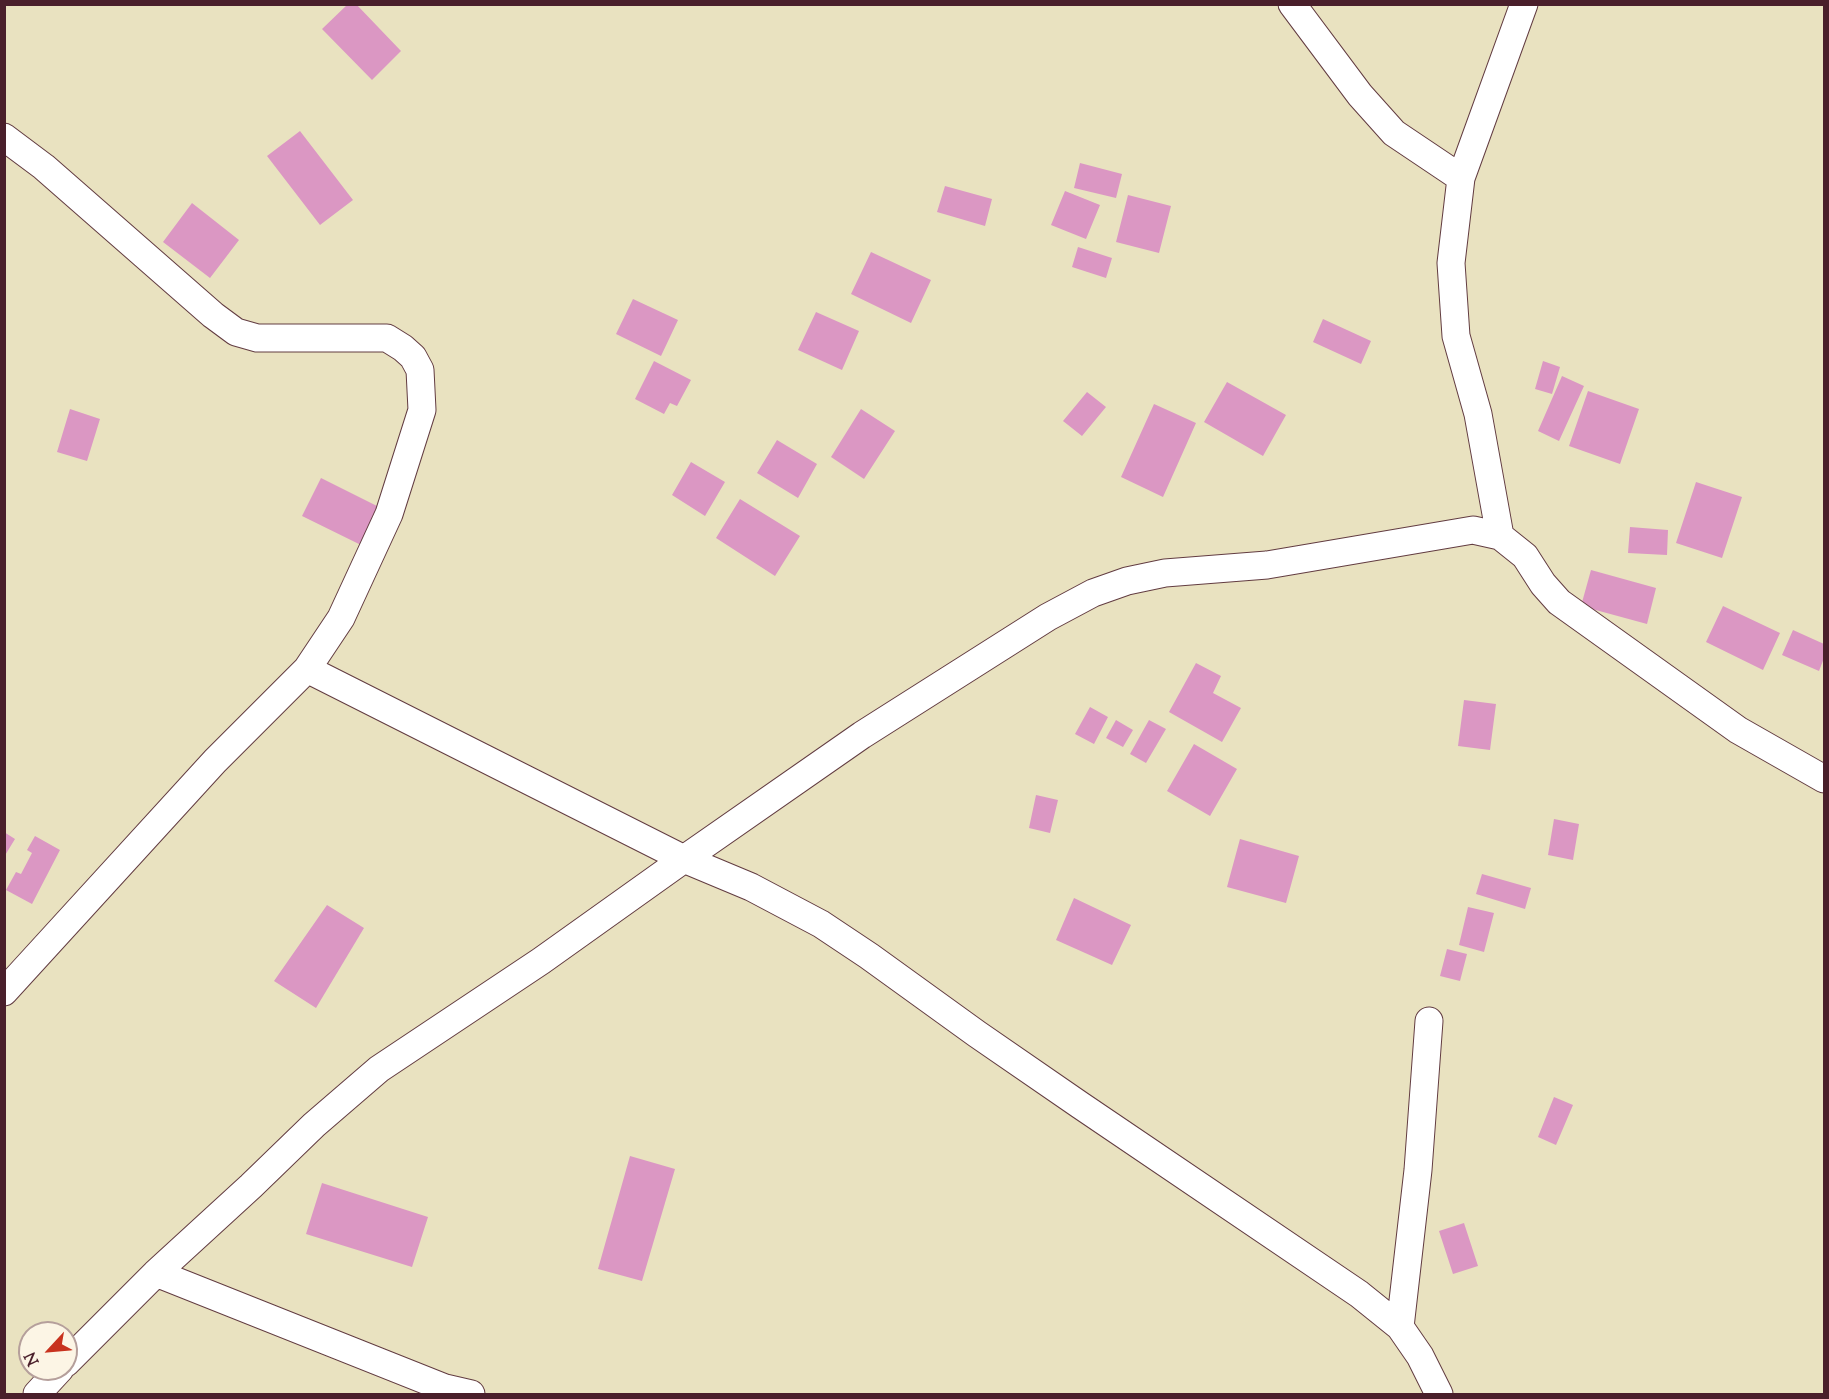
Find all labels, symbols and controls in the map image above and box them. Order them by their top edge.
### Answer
north arrow [18,1321,78,1381]
text: N [20,1347,46,1369]

